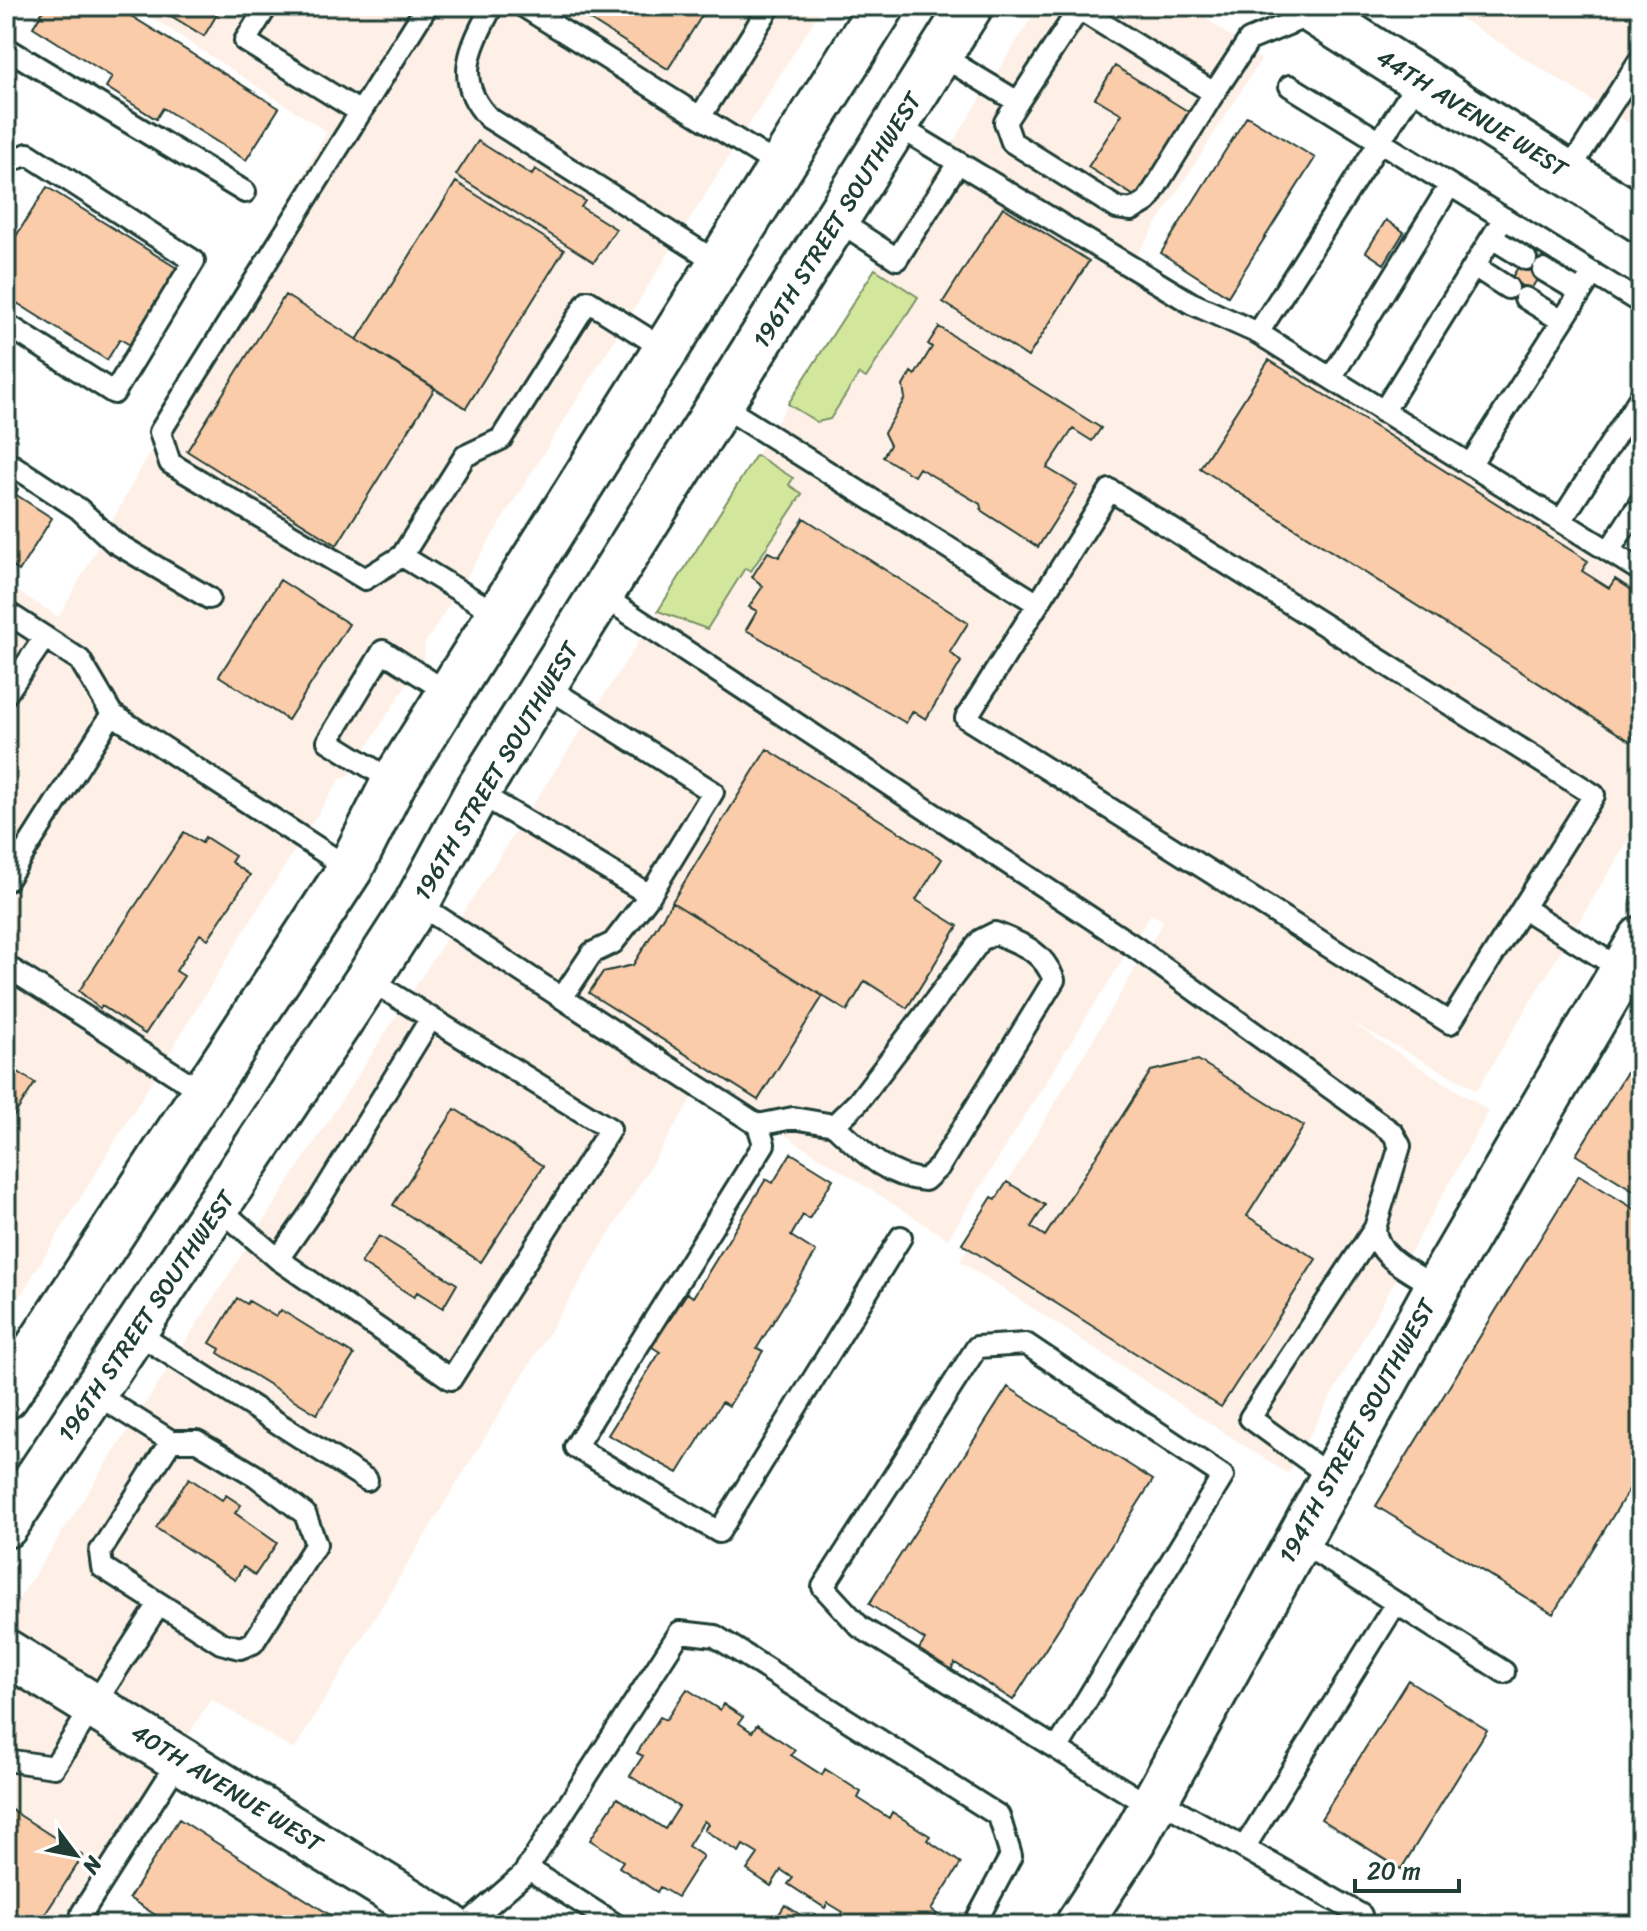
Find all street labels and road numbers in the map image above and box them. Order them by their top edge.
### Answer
street label: 44TH AVENUE WEST [1368,37,1578,190]
street label: 196TH STREET SOUTHWEST [741,82,934,357]
street label: 196TH STREET SOUTHWEST [402,632,591,909]
street label: 196TH STREET SOUTHWEST [46,1180,247,1450]
street label: 194TH STREET SOUTHWEST [1267,1289,1448,1571]
street label: 40TH AVENUE WEST [123,1712,333,1865]

